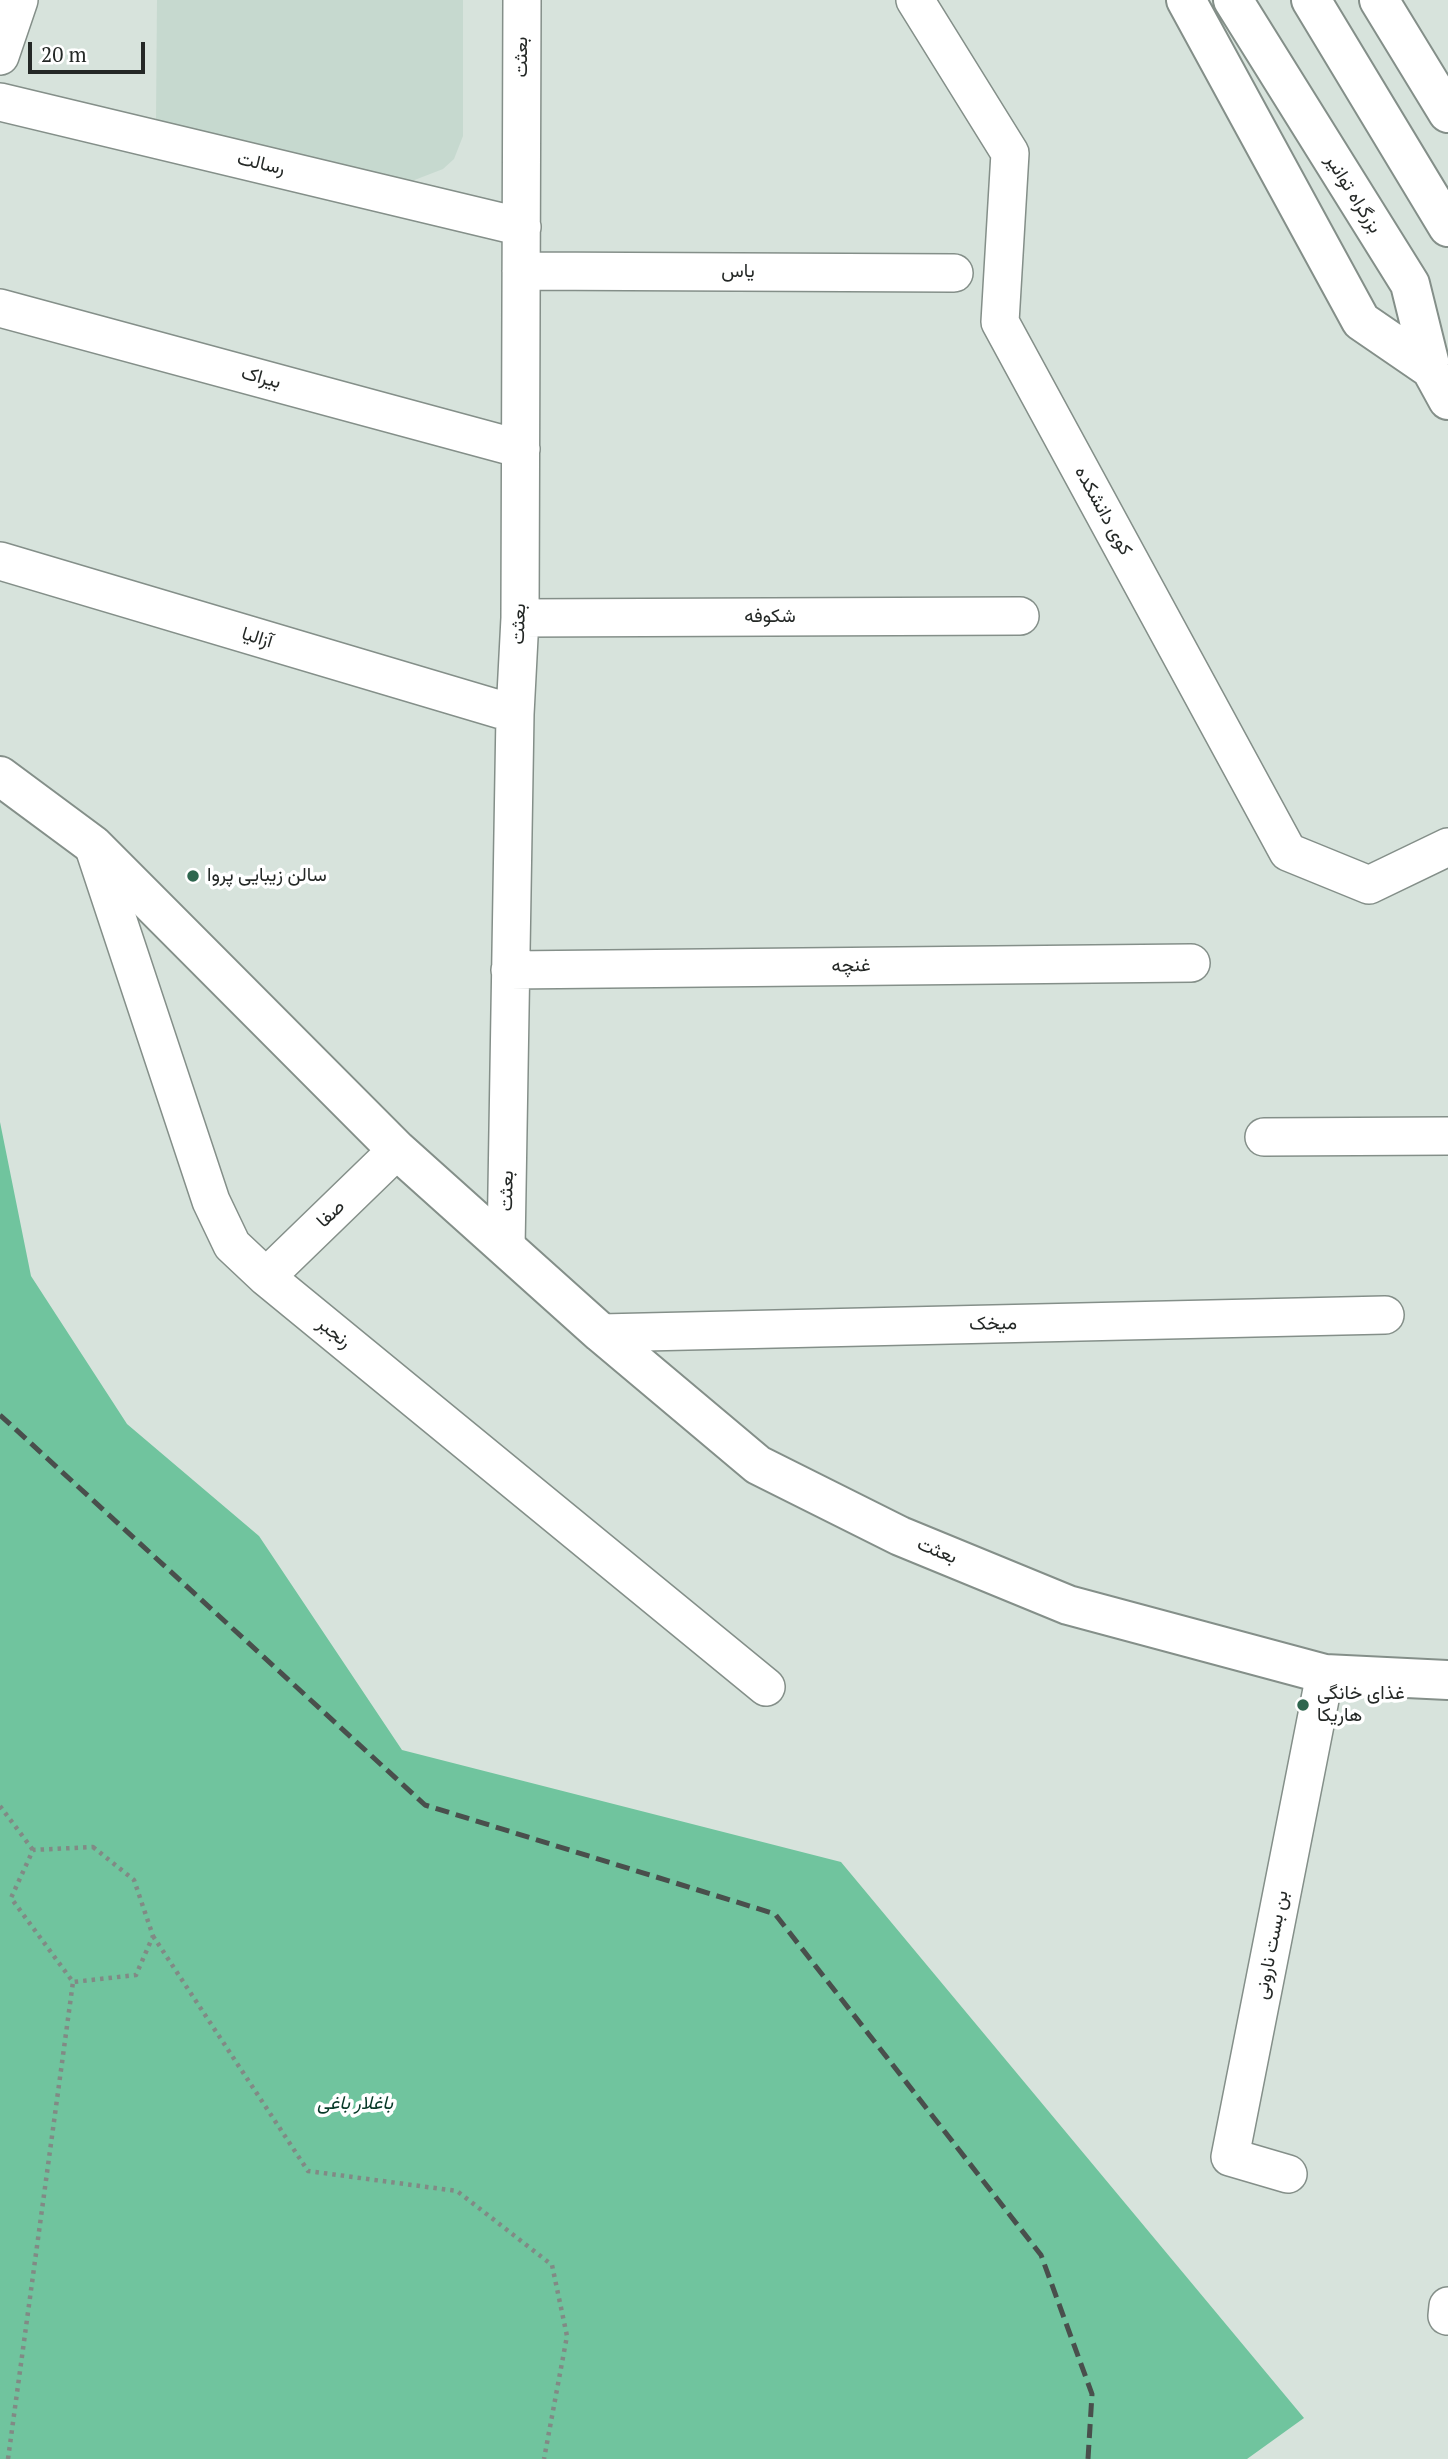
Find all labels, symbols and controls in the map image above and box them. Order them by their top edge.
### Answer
scale bar [32,28,149,72]
street label: بعثت [511,37,533,77]
text: 20 m [41,40,87,68]
street label: رسالت [235,147,287,181]
street label: بزرگراه توانیر [1320,150,1386,238]
street label: یاس [721,261,755,283]
street label: بیراک [239,362,283,394]
street label: کوی دانشکده [1069,462,1137,560]
street label: بعثت [507,603,531,645]
street label: شکوفه [744,606,796,628]
street label: آزالیا [239,623,275,653]
place label: سالن زيبايى پروا [207,865,327,887]
marker: سالن زيبايى پروا [185,868,201,884]
street label: غنچه [831,954,871,978]
street label: بعثت [495,1170,519,1212]
street label: صفا [312,1195,350,1233]
street label: رنجبر [312,1312,356,1354]
street label: میخک [969,1312,1017,1336]
street label: بعثت [914,1533,960,1569]
place label: غذای خانگی هاریکا [1317,1683,1405,1727]
marker: غذای خانگی هاریکا [1295,1697,1311,1713]
street label: بن بست نارونی [1250,1889,1294,2001]
park label: باغلار باغی [317,2093,393,2115]

